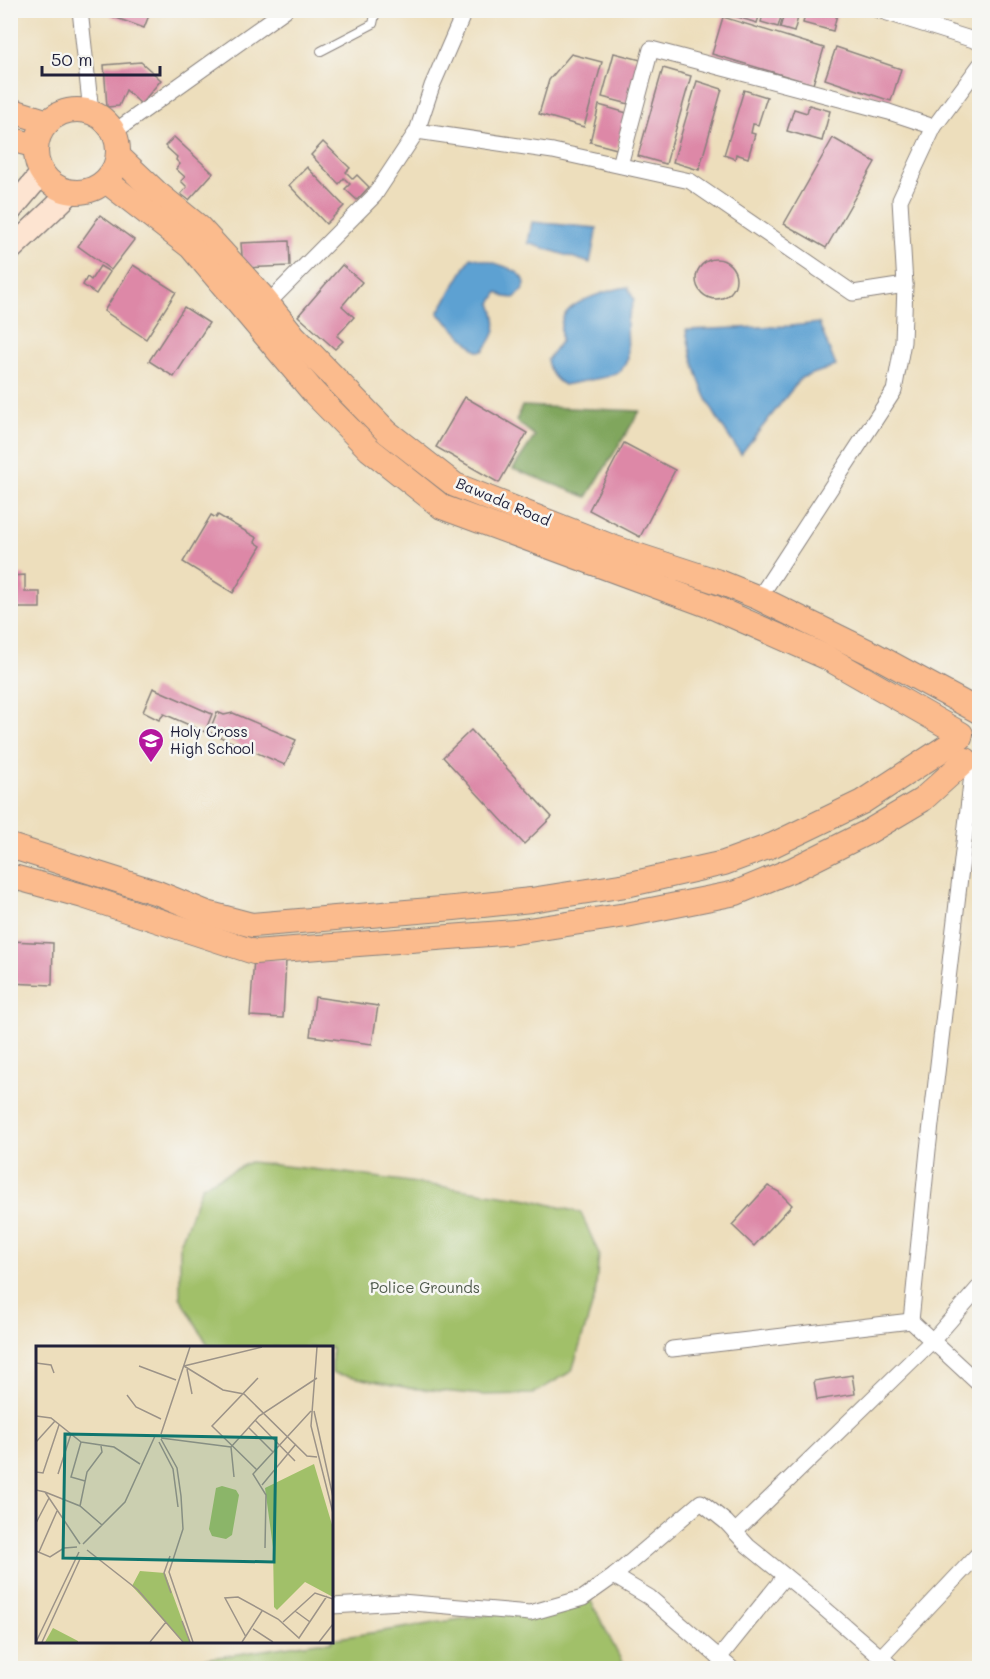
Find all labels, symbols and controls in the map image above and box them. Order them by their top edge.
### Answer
scale bar [42,39,160,77]
text: 50 m [51,47,93,71]
street label: Bawada Road [453,472,554,530]
place label: Holy Cross High School [170,721,255,758]
school or university icon: Holy Cross High School [136,726,166,764]
park label: Police Grounds [370,1277,480,1297]
inset map [36,1346,333,1643]

